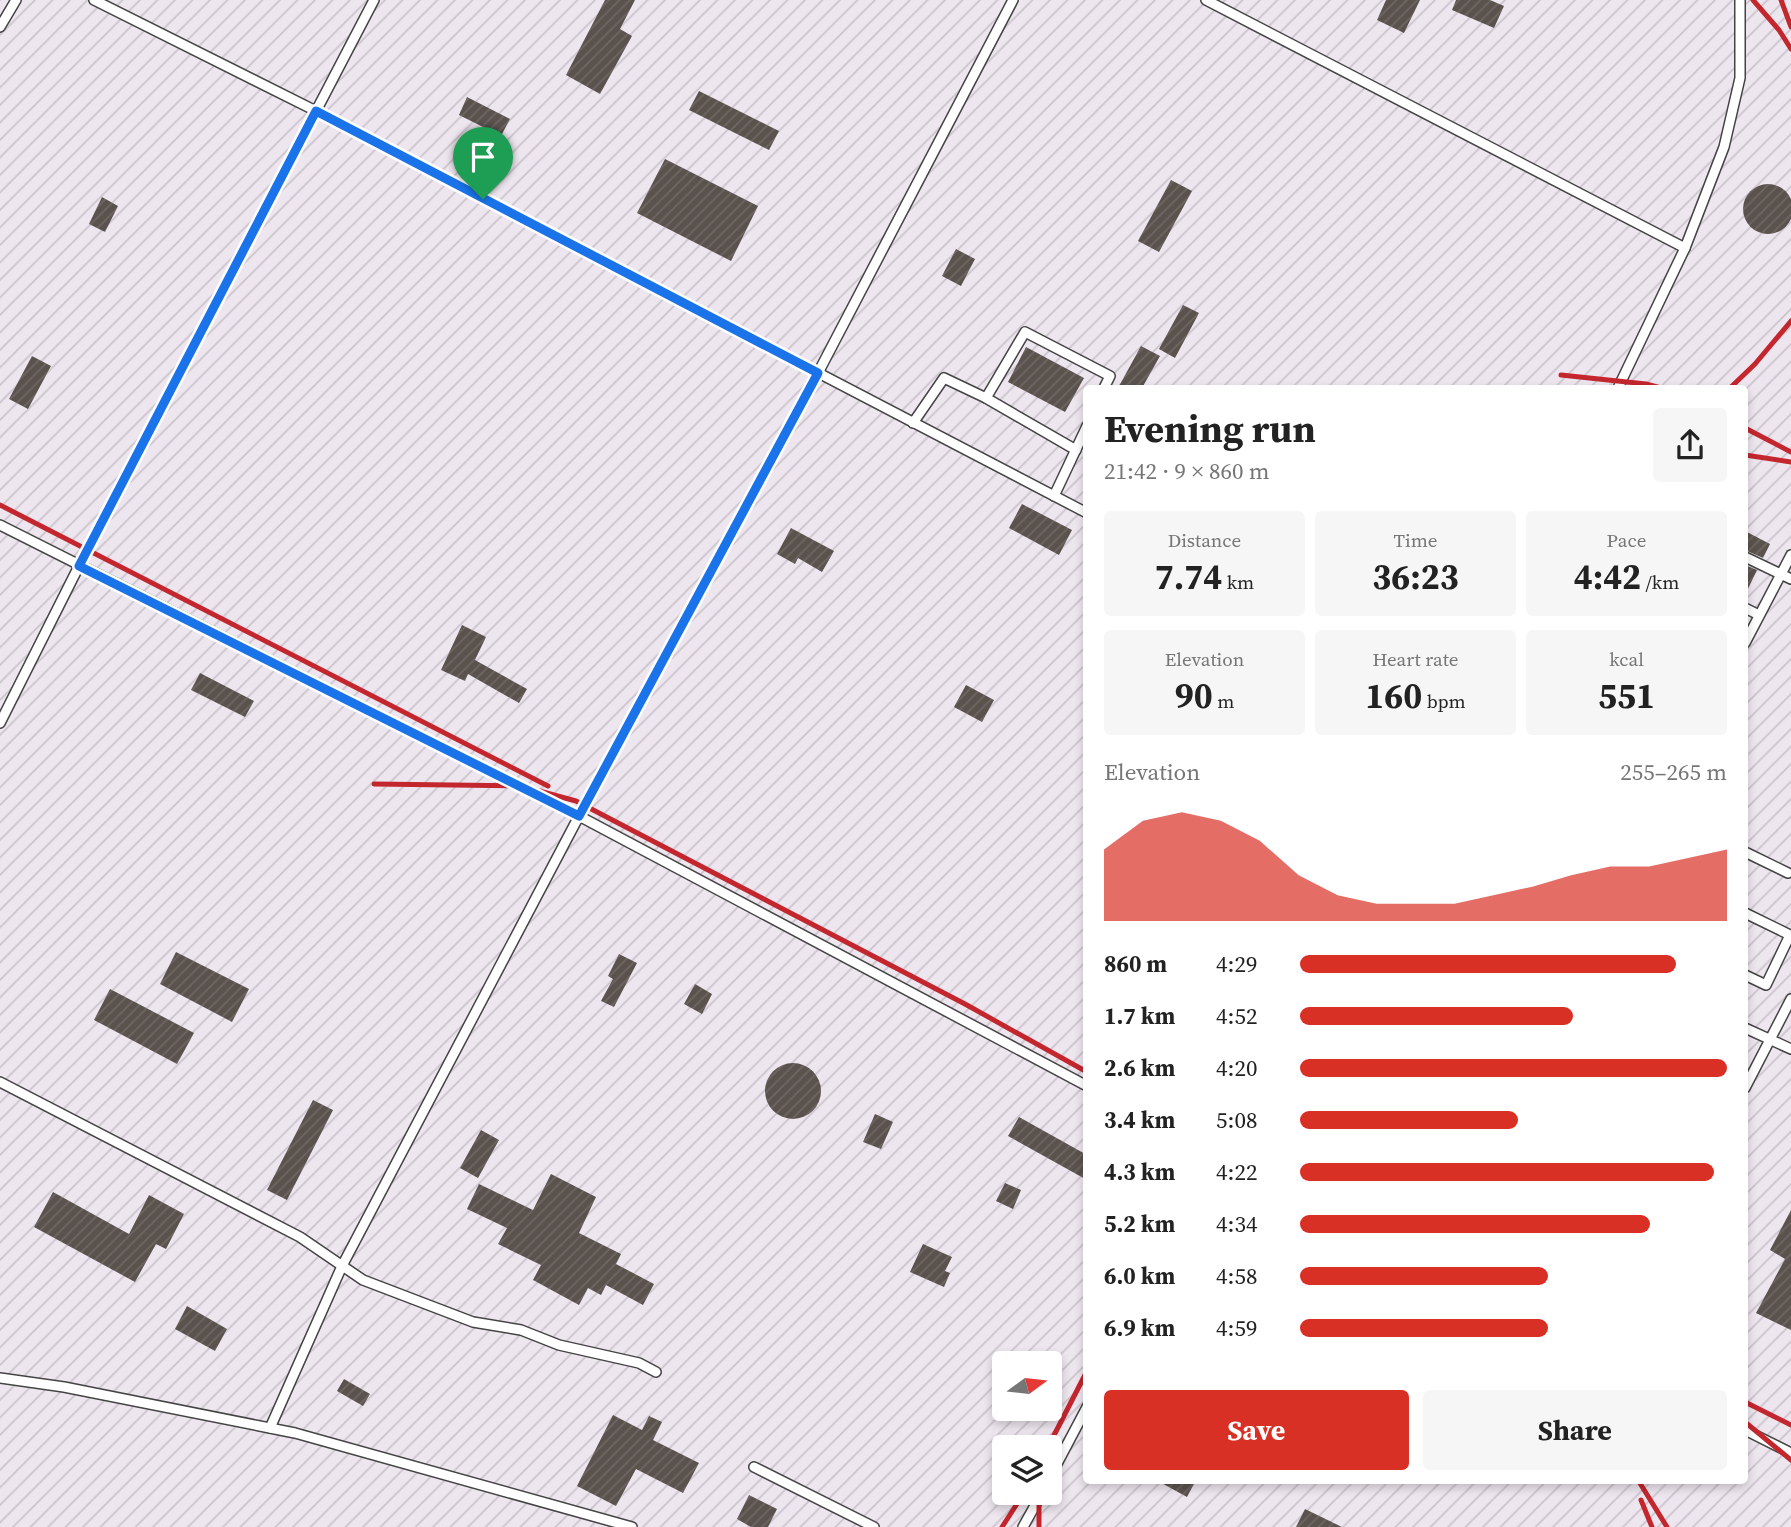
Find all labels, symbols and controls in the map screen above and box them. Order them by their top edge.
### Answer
pin [453,127,513,199]
icon: arrive [464,138,502,176]
text: Evening run [1104,403,1316,455]
button: share [1653,408,1727,482]
text: 21:42 · 9 × 860 m [1104,455,1270,487]
text: Distance [1168,527,1241,553]
text: Time [1394,527,1437,553]
text: Pace [1607,527,1646,553]
text: 7.74 [1155,553,1222,601]
text: 36:23 [1372,553,1459,601]
text: 4:42 [1574,553,1641,601]
text: km [1222,569,1254,595]
text: /km [1641,569,1679,595]
text: Elevation [1165,646,1244,672]
text: Heart rate [1372,646,1459,672]
text: kcal [1609,646,1644,672]
text: 90 [1175,672,1213,720]
text: 160 [1365,672,1422,720]
text: 551 [1598,672,1655,720]
text: m [1213,688,1234,714]
text: bpm [1422,688,1466,714]
text: Elevation [1104,756,1200,788]
text: 255–265 m [1620,756,1727,788]
text: 860 m [1104,948,1167,980]
text: 4:29 [1216,948,1257,980]
text: 1.7 km [1104,1000,1175,1032]
text: 4:52 [1216,1000,1257,1032]
text: 2.6 km [1104,1052,1175,1084]
text: 4:20 [1216,1052,1257,1084]
text: 3.4 km [1104,1104,1175,1136]
text: 5:08 [1216,1104,1257,1136]
text: 4.3 km [1104,1156,1175,1188]
text: 4:22 [1216,1156,1257,1188]
text: 5.2 km [1104,1208,1175,1240]
text: 4:34 [1216,1208,1257,1240]
text: 6.0 km [1104,1260,1175,1292]
text: 4:58 [1216,1260,1257,1292]
text: 6.9 km [1104,1312,1175,1344]
text: 4:59 [1216,1312,1257,1344]
north arrow [992,1351,1062,1421]
map controls [992,1351,1062,1505]
button: Save [1104,1390,1409,1470]
button: Share [1423,1390,1727,1470]
button: layers [992,1435,1062,1505]

